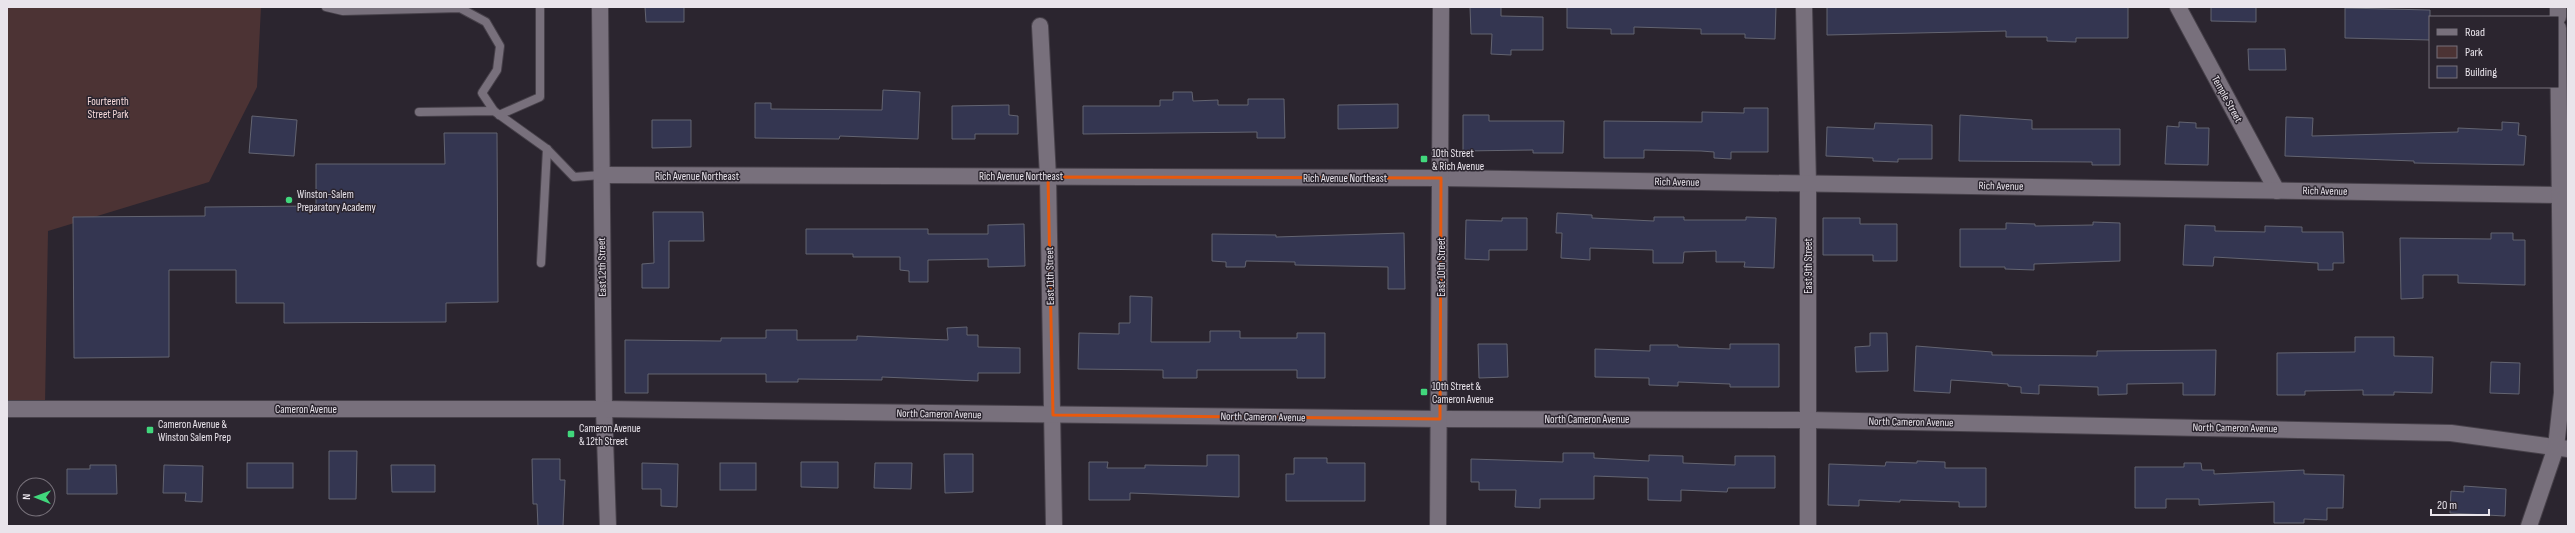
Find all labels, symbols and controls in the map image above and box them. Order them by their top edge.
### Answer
legend [2429,16,2559,88]
text: Road [2465,25,2485,40]
text: Park [2465,45,2483,60]
text: Building [2465,65,2497,80]
street label: Temple Street [2209,73,2245,125]
park label: Fourteenth Street Park [87,95,129,121]
place label: 10th Street & Rich Avenue [1432,147,1484,173]
marker: 10th Street & Rich Avenue [1419,154,1429,164]
street label: Rich Avenue Northeast [655,170,740,183]
street label: Rich Avenue Northeast [979,170,1064,183]
street label: Rich Avenue Northeast [1303,172,1388,185]
street label: Rich Avenue [1654,175,1700,189]
street label: Rich Avenue [1978,179,2024,193]
street label: Rich Avenue [2302,184,2348,198]
place label: Winston-Salem Preparatory Academy [297,188,377,214]
marker: Winston-Salem Preparatory Academy [284,195,294,205]
street label: East 12th Street [595,237,609,297]
street label: East 10th Street [1435,237,1448,297]
street label: East 9th Street [1802,238,1815,294]
street label: East 11th Street [1043,246,1057,305]
place label: 10th Street & Cameron Avenue [1432,380,1494,406]
marker: 10th Street & Cameron Avenue [1419,387,1429,397]
street label: Cameron Avenue [275,403,337,416]
street label: North Cameron Avenue [896,407,982,421]
street label: North Cameron Avenue [1220,410,1306,424]
street label: North Cameron Avenue [1544,413,1630,426]
street label: North Cameron Avenue [1868,415,1954,429]
place label: Cameron Avenue & Winston Salem Prep [158,418,231,444]
street label: North Cameron Avenue [2192,421,2278,435]
place label: Cameron Avenue & 12th Street [579,422,641,448]
marker: Cameron Avenue & Winston Salem Prep [145,425,155,435]
marker: Cameron Avenue & 12th Street [566,429,576,439]
north arrow [16,477,56,517]
scale bar [2431,491,2489,517]
text: N [20,494,33,500]
text: 20 m [2437,498,2457,513]

